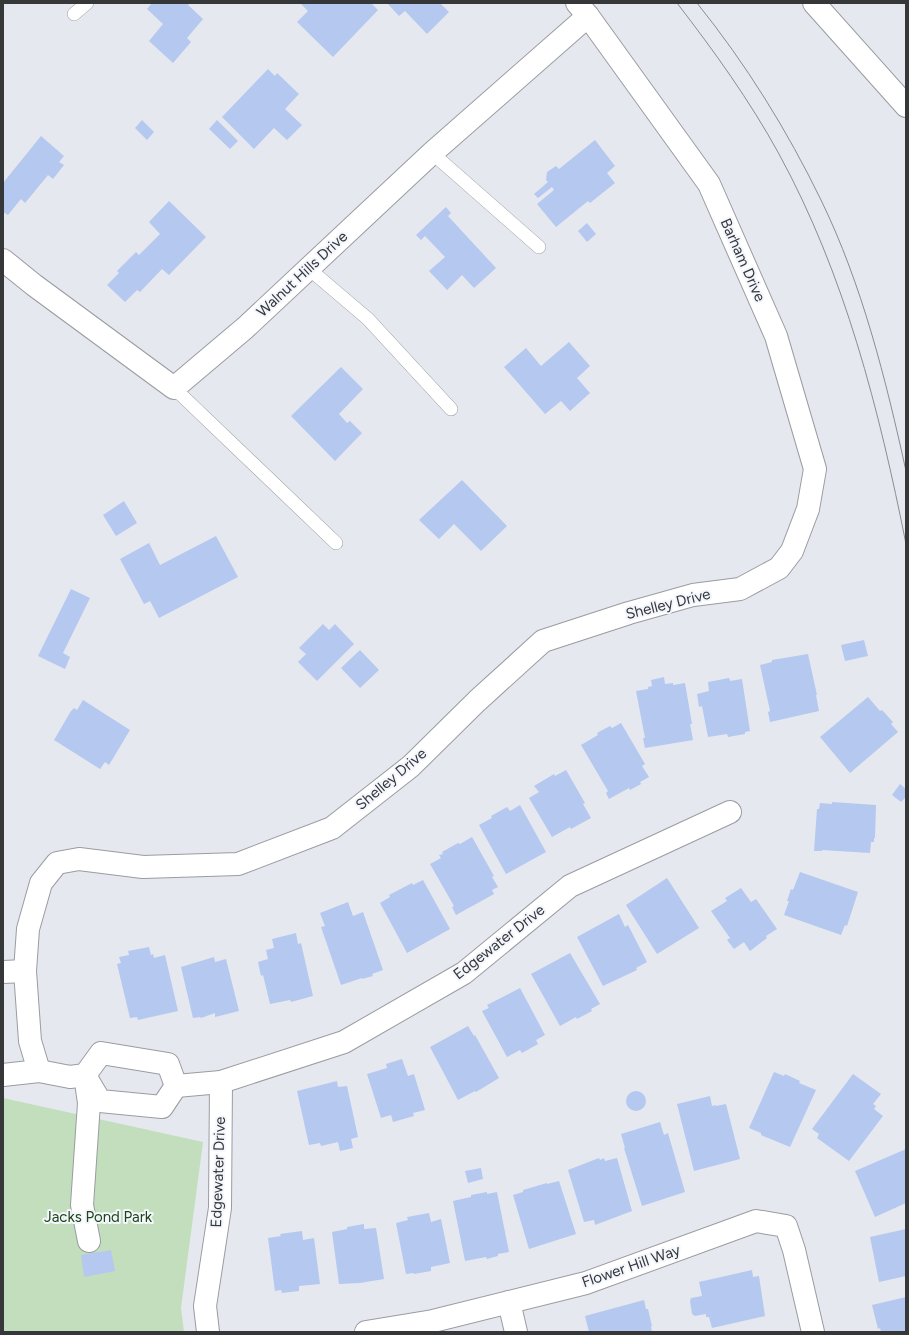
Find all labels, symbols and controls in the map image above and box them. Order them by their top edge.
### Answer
street label: Barham Drive [717,216,769,304]
street label: Walnut Hills Drive [253,227,351,321]
street label: Shelley Drive [624,585,712,623]
street label: Shelley Drive [352,744,430,814]
street label: Edgewater Drive [450,901,548,983]
street label: Edgewater Drive [207,1116,229,1228]
park label: Jacks Pond Park [44,1208,153,1226]
street label: Flower Hill Way [579,1241,683,1291]

